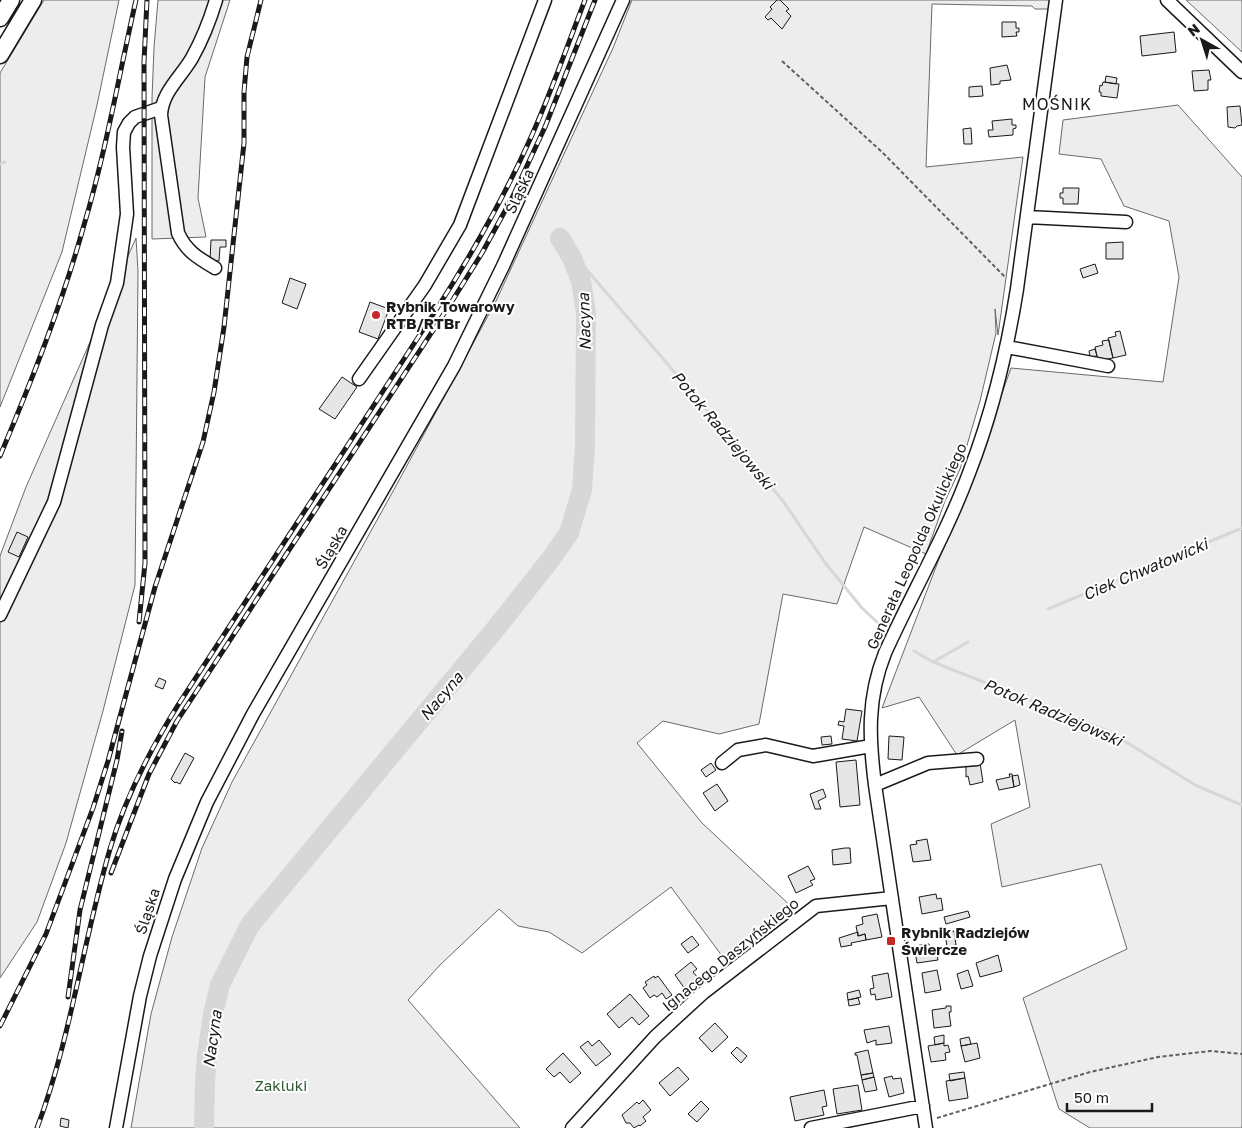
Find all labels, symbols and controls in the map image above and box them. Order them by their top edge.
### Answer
north arrow [1177,15,1227,65]
text: N [1184,20,1203,39]
district label: MOŚNIK [1022,94,1092,114]
street label: Śląska [501,166,537,216]
water label: Nacyna [573,292,595,351]
place label: Rybnik Towarowy RTB/RTBr [386,297,515,332]
marker: Rybnik Towarowy RTB/RTBr [370,309,382,321]
water label: Potok Radziejowski [668,367,780,495]
street label: Generała Leopolda Okulickiego [862,440,970,652]
street label: Śląska [311,522,351,572]
water label: Ciek Chwałowicki [1080,533,1212,604]
water label: Nacyna [415,667,468,724]
water label: Potok Radziejowski [981,674,1127,751]
street label: Śląska [131,886,163,936]
street label: Ignacego Daszyńskiego [658,893,802,1015]
place label: Rybnik Radziejów Świercze [901,923,1030,958]
marker: Rybnik Radziejów Świercze [885,935,897,947]
water label: Nacyna [198,1008,226,1069]
park label: Zakluki [255,1076,307,1094]
scale bar [1067,1080,1152,1112]
text: 50 m [1074,1088,1109,1106]

